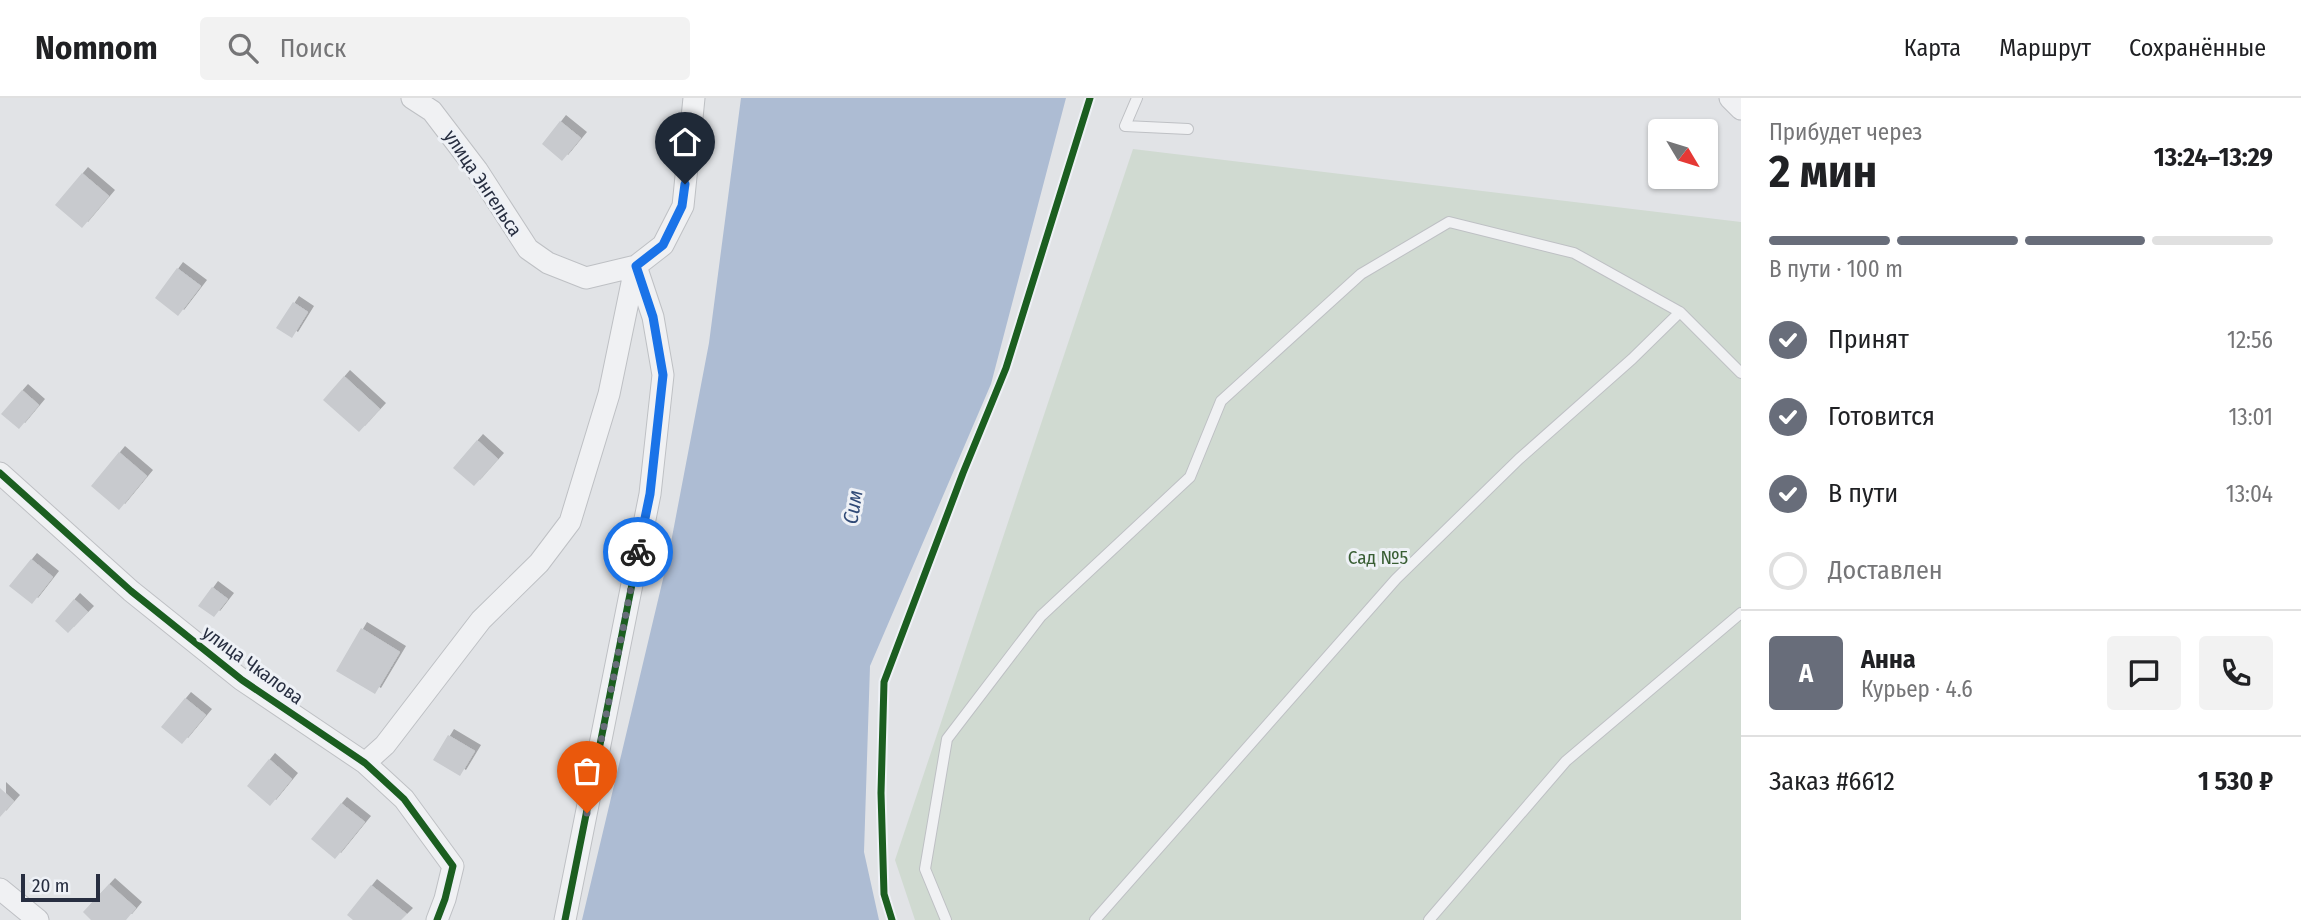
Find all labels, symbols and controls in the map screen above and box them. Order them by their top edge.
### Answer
search box [200,17,690,80]
text: Nomnom [35,28,158,68]
icon: search [224,29,262,67]
text: Поиск [280,33,346,64]
text: Карта [1904,34,1961,62]
text: Маршрут [1999,34,2091,62]
text: Сохранённые [2129,34,2266,62]
pin [655,112,715,184]
text: Прибудет через [1769,118,1922,146]
north arrow [1648,119,1718,189]
map controls [1648,119,1718,189]
icon: home [666,123,704,161]
street label: улица Энгельса [439,125,527,241]
text: 13:24–13:29 [2154,142,2273,173]
text: 2 мин [1769,144,1877,199]
text: В пути · 100 m [1769,255,1903,283]
icon: check [1769,321,1807,359]
text: Принят [1828,324,1909,355]
text: 12:56 [2227,326,2273,354]
icon: check [1769,398,1807,436]
text: Готовится [1828,401,1935,432]
text: 13:01 [2228,403,2273,431]
icon: check [1769,475,1807,513]
text: В пути [1828,478,1898,509]
text: 13:04 [2226,480,2273,508]
water label: Сим [837,488,869,526]
courier [603,517,673,587]
icon: bike [619,533,657,571]
park label: Сад №5 [1348,546,1408,569]
text: Доставлен [1828,555,1943,586]
street label: улица Чкалова [198,621,308,709]
button: chat [2107,636,2181,710]
button: phone [2199,636,2273,710]
text: Анна [1861,644,1916,675]
text: А [1799,658,1813,689]
text: Курьер · 4.6 [1861,675,1973,703]
pin [557,741,617,813]
icon: bag [568,752,606,790]
text: Заказ #6612 [1769,766,1895,797]
text: 1 530 ₽ [2198,766,2273,797]
scale bar [21,871,100,903]
text: 20 m [32,874,69,897]

